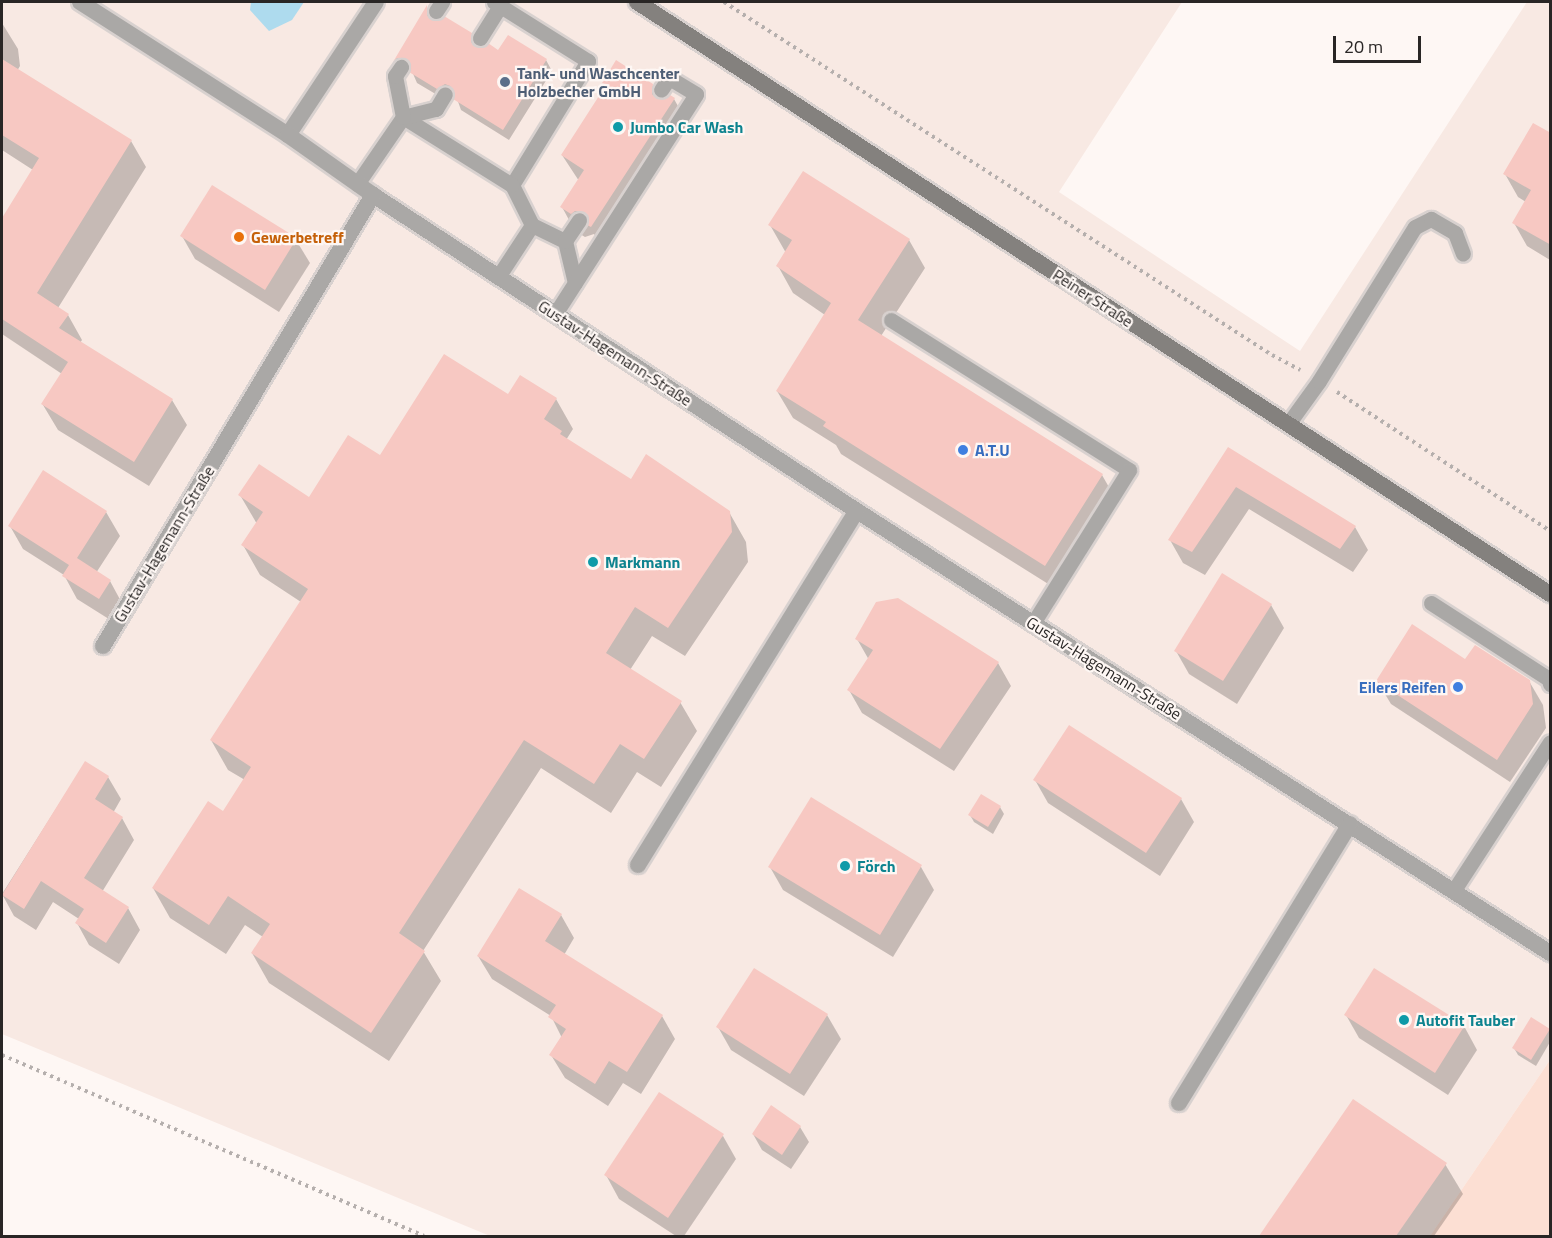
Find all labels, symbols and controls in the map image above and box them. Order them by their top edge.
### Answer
scale bar [1336,24,1424,62]
text: 20 m [1344,33,1383,60]
place label: Tank- und Waschcenter Holzbecher GmbH [517,63,680,101]
marker: Tank- und Waschcenter Holzbecher GmbH [498,75,512,89]
place label: Jumbo Car Wash [630,117,743,137]
marker: Jumbo Car Wash [611,120,625,134]
place label: Gewerbetreff [251,227,344,247]
marker: Gewerbetreff [232,230,246,244]
street label: Peiner Straße [1049,265,1137,331]
street label: Gustav-Hagemann-Straße [535,296,695,410]
place label: A.T.U [975,440,1010,460]
marker: A.T.U [956,443,970,457]
street label: Gustav-Hagemann-Straße [110,462,218,626]
place label: Markmann [605,552,680,572]
marker: Markmann [586,555,600,569]
street label: Gustav-Hagemann-Straße [1023,612,1185,724]
place label: Eilers Reifen [1359,677,1446,697]
marker: Eilers Reifen [1451,680,1465,694]
place label: Förch [857,856,896,876]
marker: Förch [838,859,852,873]
place label: Autofit Tauber [1416,1010,1515,1030]
marker: Autofit Tauber [1397,1013,1411,1027]

